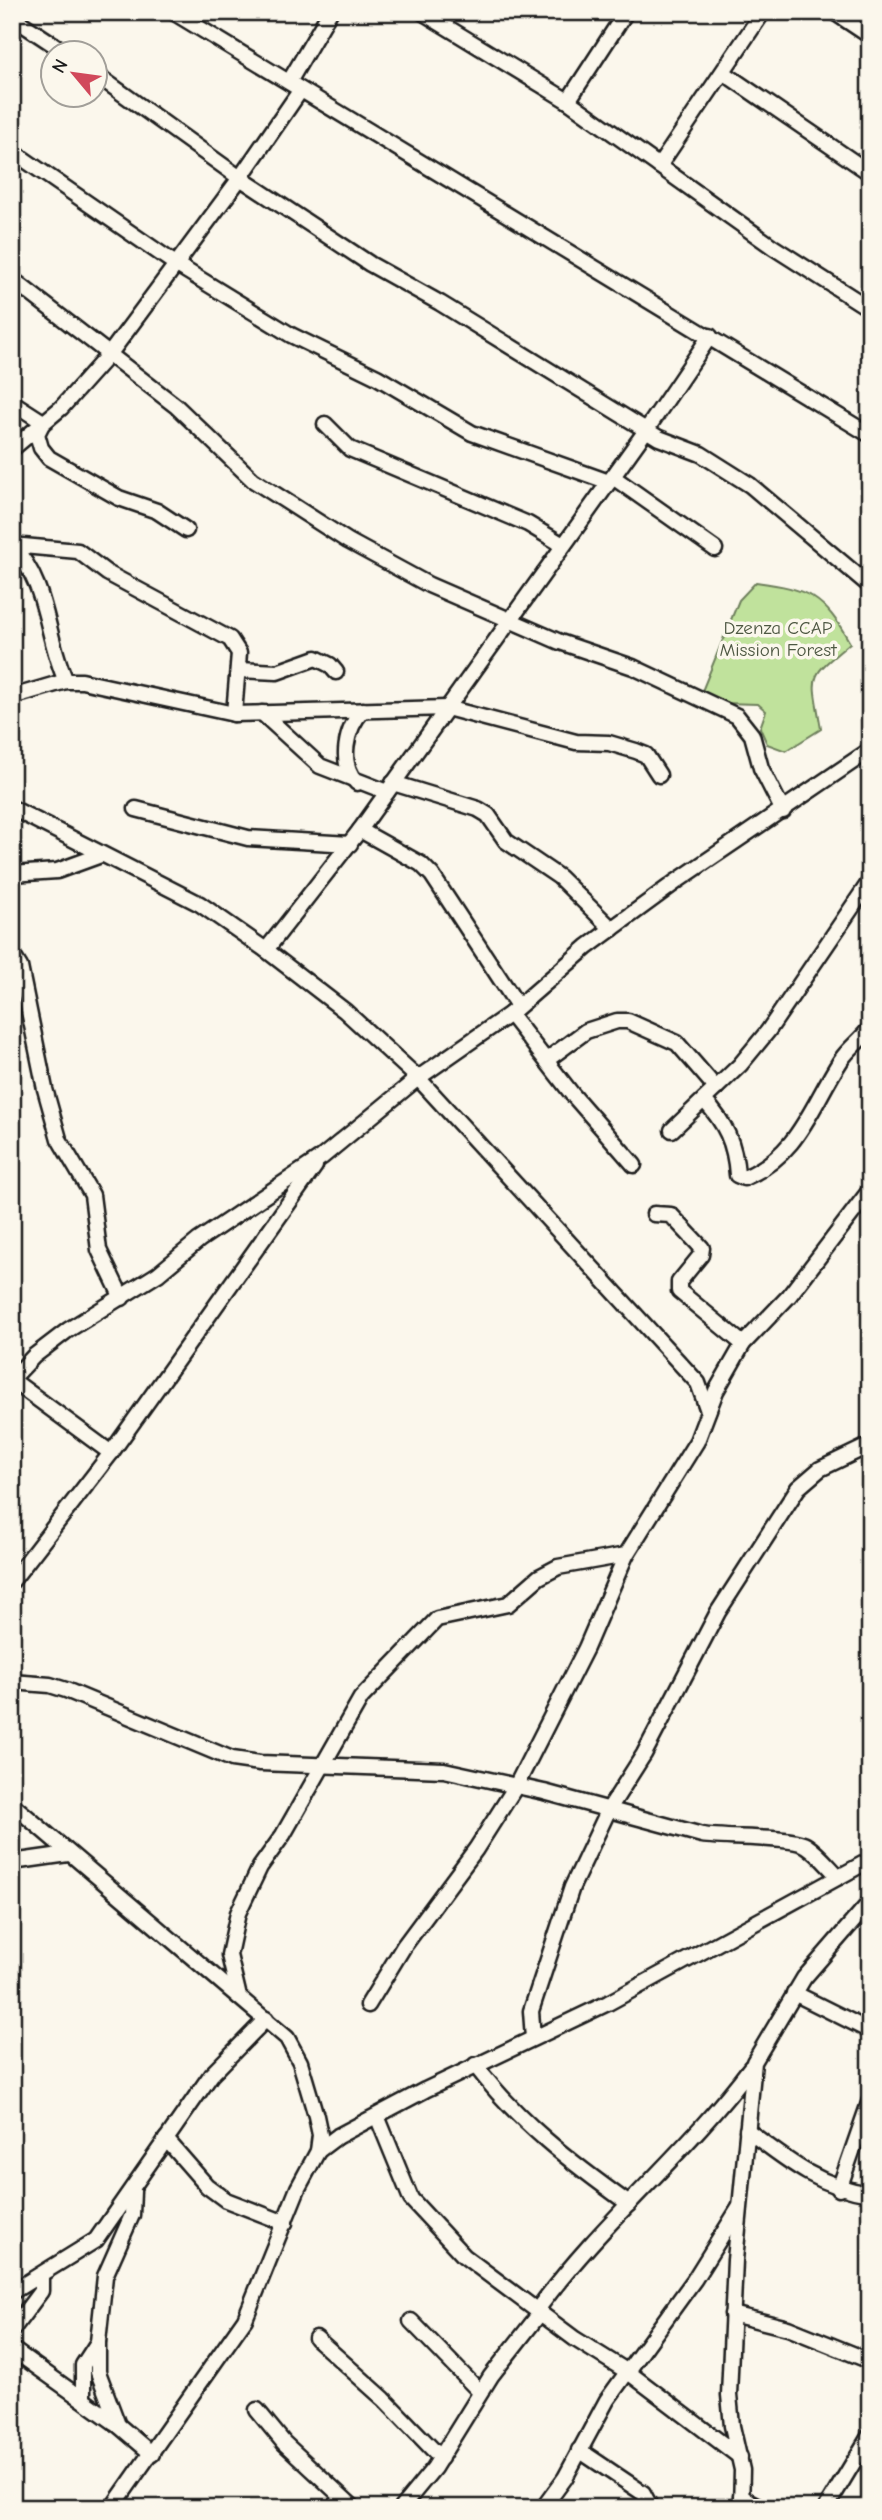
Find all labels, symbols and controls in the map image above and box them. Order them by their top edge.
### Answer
north arrow [38,38,108,108]
text: N [47,55,73,77]
park label: Dzenza CCAP Mission Forest [719,617,837,661]

